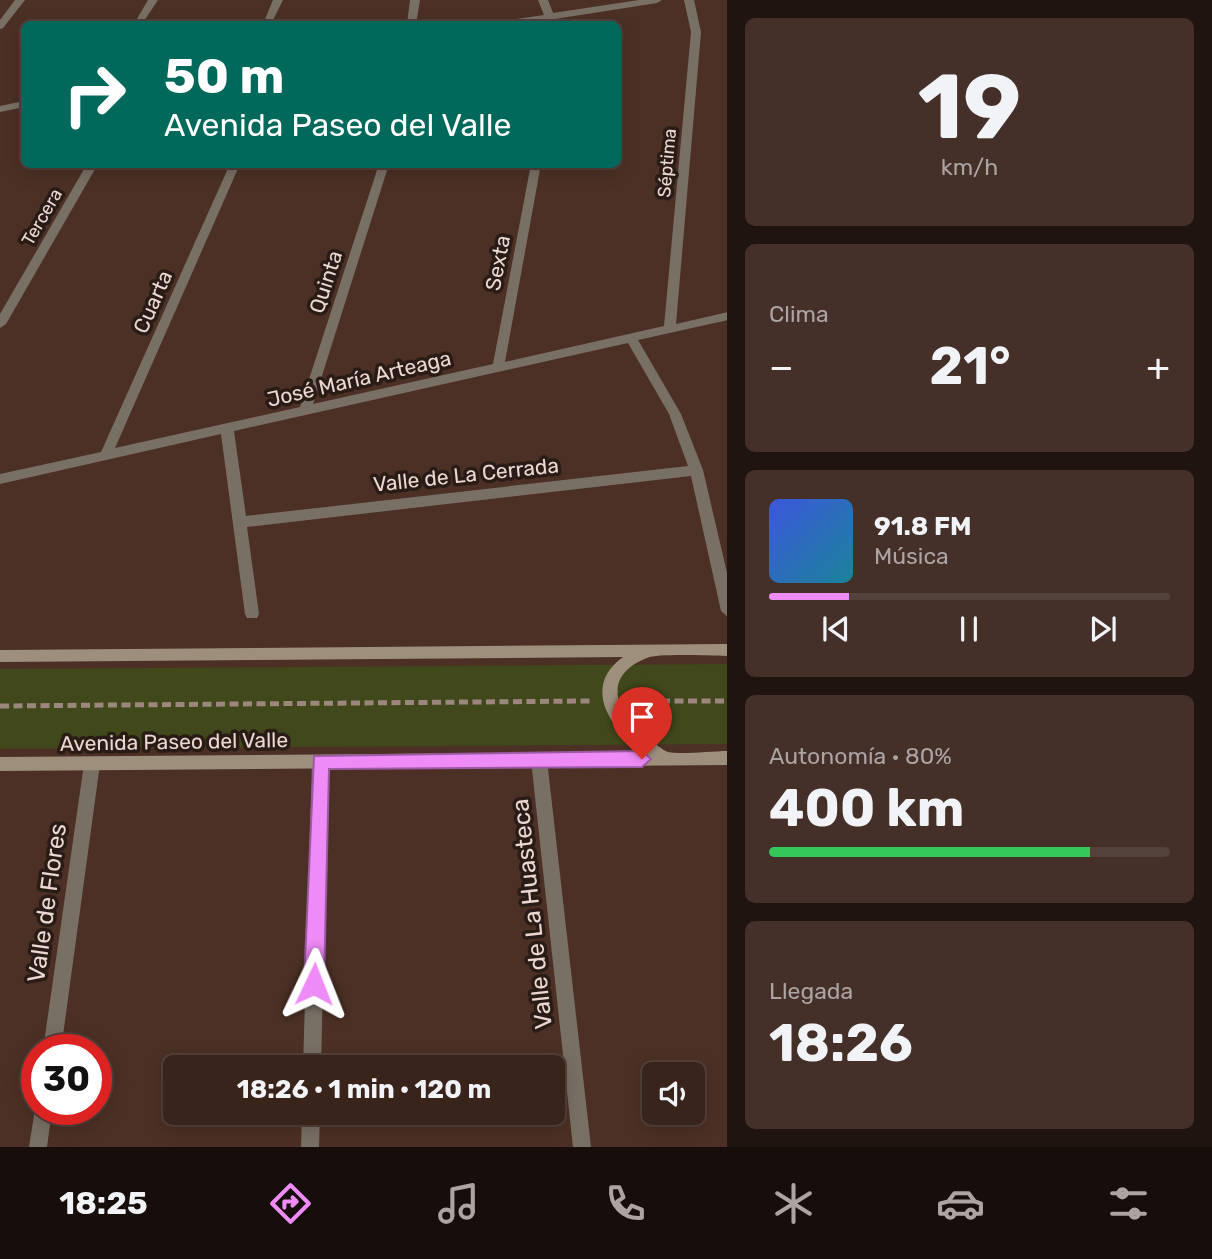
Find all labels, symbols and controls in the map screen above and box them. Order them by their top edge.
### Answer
text: 50 m [164,47,284,105]
icon: right [49,49,140,140]
text: 19 [918,53,1021,161]
text: Avenida Paseo del Valle [164,106,512,144]
street label: Séptima [653,128,681,198]
text: km/h [941,153,998,181]
street label: Tercera [17,185,67,249]
street label: Sexta [480,233,515,293]
street label: Quinta [304,247,347,316]
street label: Cuarta [128,267,177,337]
text: Clima [769,300,829,328]
text: 21° [930,335,1011,397]
text: − [769,344,794,390]
text: + [1146,344,1170,390]
street label: José María Arteaga [264,345,453,412]
street label: Valle de La Cerrada [372,452,560,497]
text: 91.8 FM [874,511,972,542]
text: Música [874,542,949,570]
icon: previous [817,610,855,648]
icon: pause [950,610,988,648]
icon: next [1084,610,1122,648]
pin [612,687,672,759]
icon: arrive [623,698,661,736]
street label: Avenida Paseo del Valle [60,727,288,756]
text: Autonomía · 80% [769,742,952,770]
text: 400 km [769,777,964,839]
street label: Valle de La Huasteca [506,798,558,1030]
street label: Valle de Flores [22,822,72,984]
position arrow [277,947,351,1021]
text: Llegada [769,977,853,1005]
text: 18:26 [769,1012,913,1074]
speed limit sign: 30 [21,1034,112,1125]
map controls [642,1062,705,1125]
button: sound [642,1062,705,1125]
text: 18:26 · 1 min · 120 m [237,1074,491,1105]
icon: directions [266,1179,315,1228]
icon: music [434,1179,483,1228]
icon: phone [601,1179,650,1228]
icon: climate [769,1179,818,1228]
icon: car [936,1179,985,1228]
icon: filters [1104,1179,1153,1228]
text: 18:25 [59,1184,148,1222]

